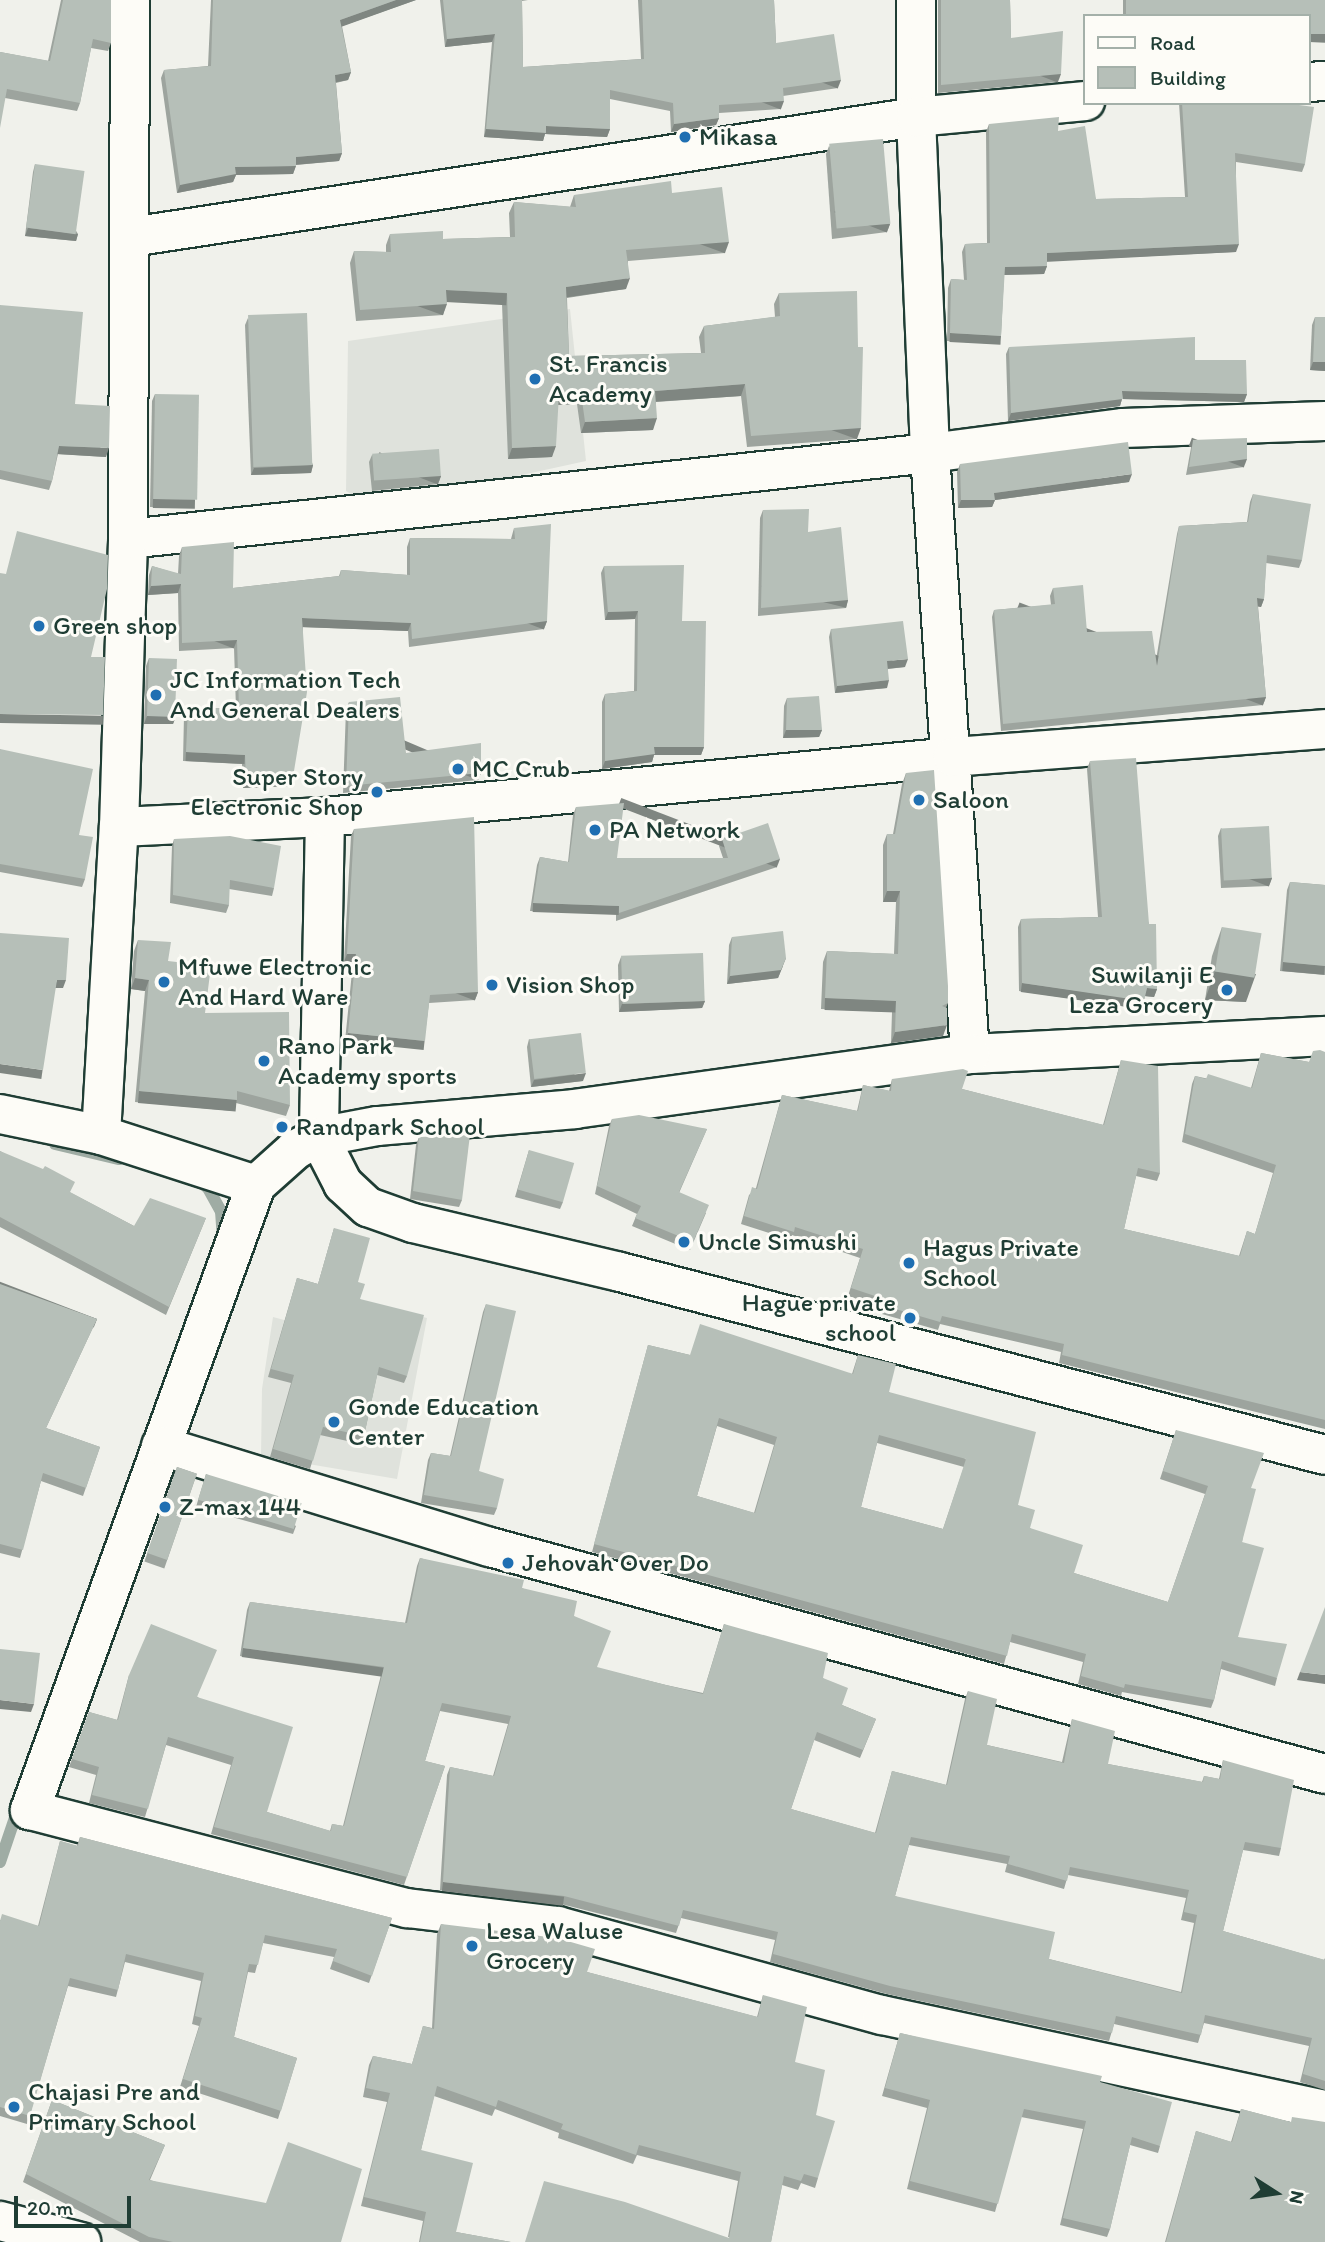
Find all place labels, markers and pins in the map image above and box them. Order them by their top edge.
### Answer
place label: Mikasa [699,121,777,153]
marker: Mikasa [677,129,693,145]
place label: St. Francis Academy [549,348,667,410]
marker: St. Francis Academy [527,371,543,387]
place label: Green shop [53,610,178,642]
marker: Green shop [31,618,47,634]
place label: JC Information Tech And General Dealers [170,664,399,726]
marker: JC Information Tech And General Dealers [148,687,164,703]
place label: MC Crub [472,753,570,785]
place label: Super Story Electronic Shop [191,761,363,822]
marker: MC Crub [450,761,466,777]
marker: Super Story Electronic Shop [369,784,385,800]
place label: Saloon [933,784,1009,816]
marker: Saloon [911,792,927,808]
place label: PA Network [609,814,740,846]
marker: PA Network [587,822,603,838]
place label: Mfuwe Electronic And Hard Ware [178,951,370,1012]
place label: Suwilanji E Leza Grocery [1069,959,1213,1020]
place label: Vision Shop [506,969,634,1001]
marker: Mfuwe Electronic And Hard Ware [156,974,172,990]
marker: Vision Shop [484,977,500,993]
marker: Suwilanji E Leza Grocery [1219,982,1235,998]
place label: Rano Park Academy sports [278,1030,456,1092]
marker: Rano Park Academy sports [256,1053,272,1069]
place label: Randpark School [296,1111,484,1143]
marker: Randpark School [274,1119,290,1135]
place label: Uncle Simushi [698,1226,857,1258]
place label: Hagus Private School [923,1232,1078,1294]
marker: Uncle Simushi [676,1234,692,1250]
marker: Hagus Private School [901,1255,917,1271]
place label: Hague private school [741,1287,896,1348]
marker: Hague private school [902,1310,918,1326]
place label: Gonde Education Center [348,1391,538,1452]
marker: Gonde Education Center [326,1414,342,1430]
place label: Z-max 144 [179,1491,301,1523]
marker: Z-max 144 [157,1499,173,1515]
place label: Jehovah Over Do [522,1547,709,1579]
marker: Jehovah Over Do [500,1555,516,1571]
place label: Lesa Waluse Grocery [486,1915,622,1976]
marker: Lesa Waluse Grocery [464,1938,480,1954]
place label: Chajasi Pre and Primary School [28,2076,201,2138]
marker: Chajasi Pre and Primary School [6,2099,22,2115]

